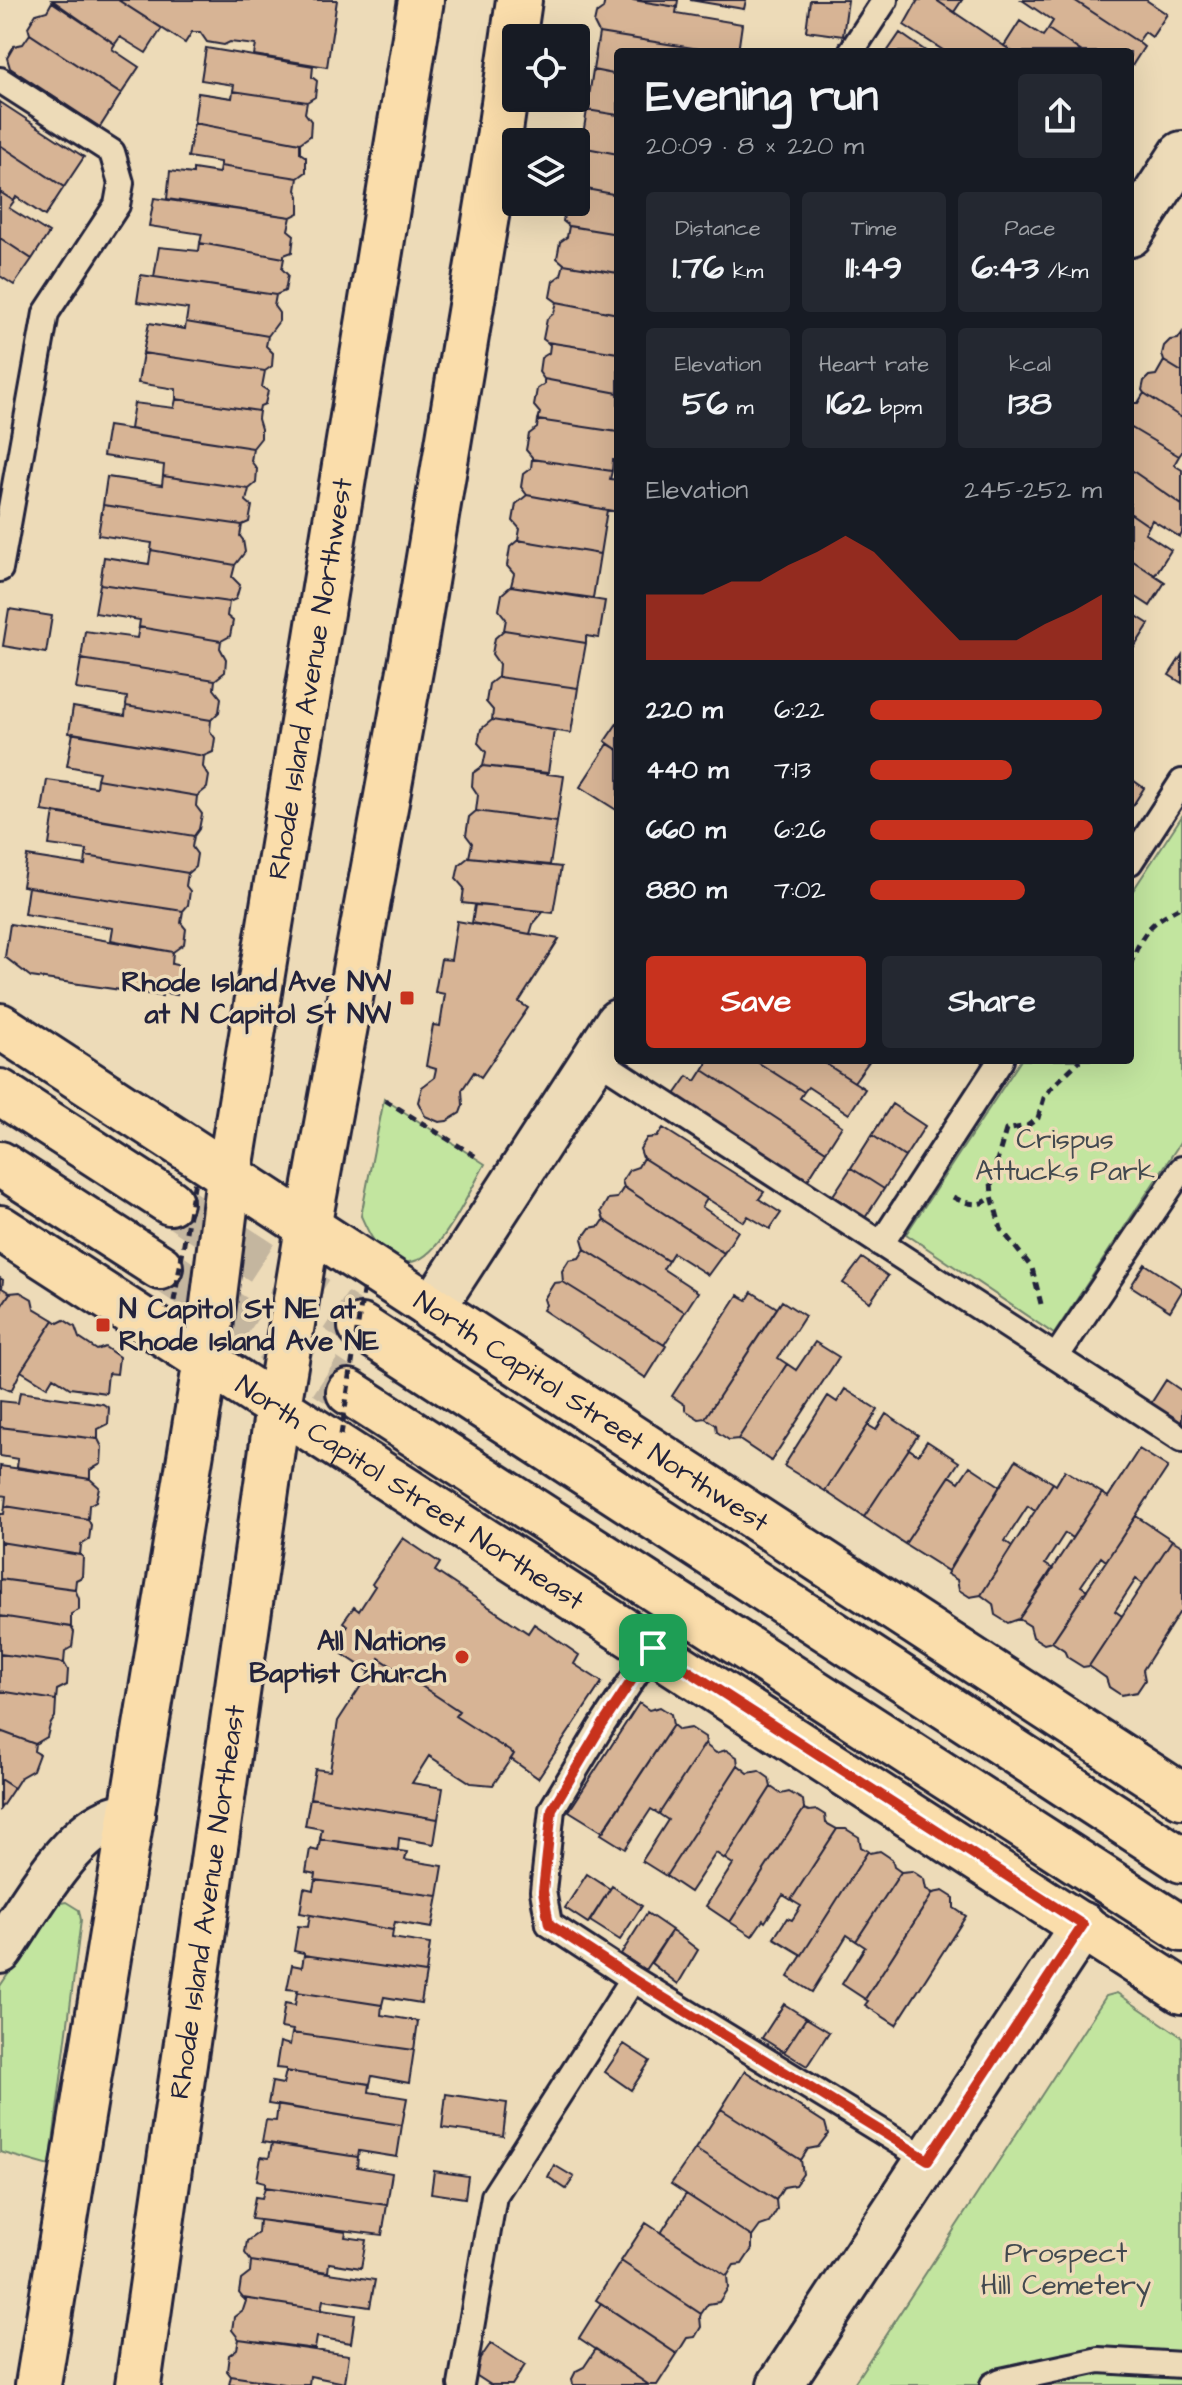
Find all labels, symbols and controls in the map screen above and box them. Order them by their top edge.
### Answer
map controls [502,24,590,216]
button: locate [502,24,590,112]
text: Evening run [646,67,878,128]
button: share [1018,74,1102,158]
button: layers [502,128,590,216]
text: 20:09 · 8 × 220 m [646,128,864,164]
text: Distance [675,213,761,244]
text: Time [851,213,897,244]
text: Pace [1004,213,1056,244]
text: 1.76 [673,244,724,292]
text: 11:49 [846,244,902,292]
text: 6:43 [972,244,1039,292]
text: km [724,256,763,287]
text: /km [1039,256,1088,287]
text: Elevation [675,349,761,380]
text: Heart rate [819,349,929,380]
text: kcal [1009,349,1051,380]
text: 56 [682,380,728,428]
text: 162 [826,380,871,428]
text: 138 [1008,380,1052,428]
text: m [728,392,754,423]
text: bpm [871,392,922,423]
text: Elevation [646,472,748,508]
text: 245–252 m [964,472,1102,508]
street label: Rhode Island Avenue Northwest [258,474,362,882]
text: 220 m [646,692,723,728]
text: 6:22 [774,692,824,728]
text: 440 m [646,752,728,788]
text: 7:13 [774,752,811,788]
text: 660 m [646,812,726,848]
text: 6:26 [774,812,826,848]
text: 880 m [646,872,727,908]
text: 7:02 [774,872,826,908]
button: Save [646,956,866,1048]
button: Share [882,956,1102,1048]
place label: Rhode Island Ave NW at N Capitol St NW [122,963,392,1035]
marker: Rhode Island Ave NW at N Capitol St NW [398,989,416,1007]
park label: Crispus Attucks Park [975,1120,1155,1191]
street label: North Capitol Street Northwest [406,1281,777,1542]
place label: N Capitol St NE at Rhode Island Ave NE [119,1290,379,1361]
marker: N Capitol St NE at Rhode Island Ave NE [94,1316,112,1334]
street label: North Capitol Street Northeast [228,1366,593,1620]
pin [619,1614,687,1682]
place label: All Nations Baptist Church [249,1622,447,1694]
icon: arrive [631,1626,675,1670]
marker: All Nations Baptist Church [453,1648,471,1666]
street label: Rhode Island Avenue Northeast [160,1702,255,2102]
park label: Prospect Hill Cemetery [981,2234,1151,2307]

